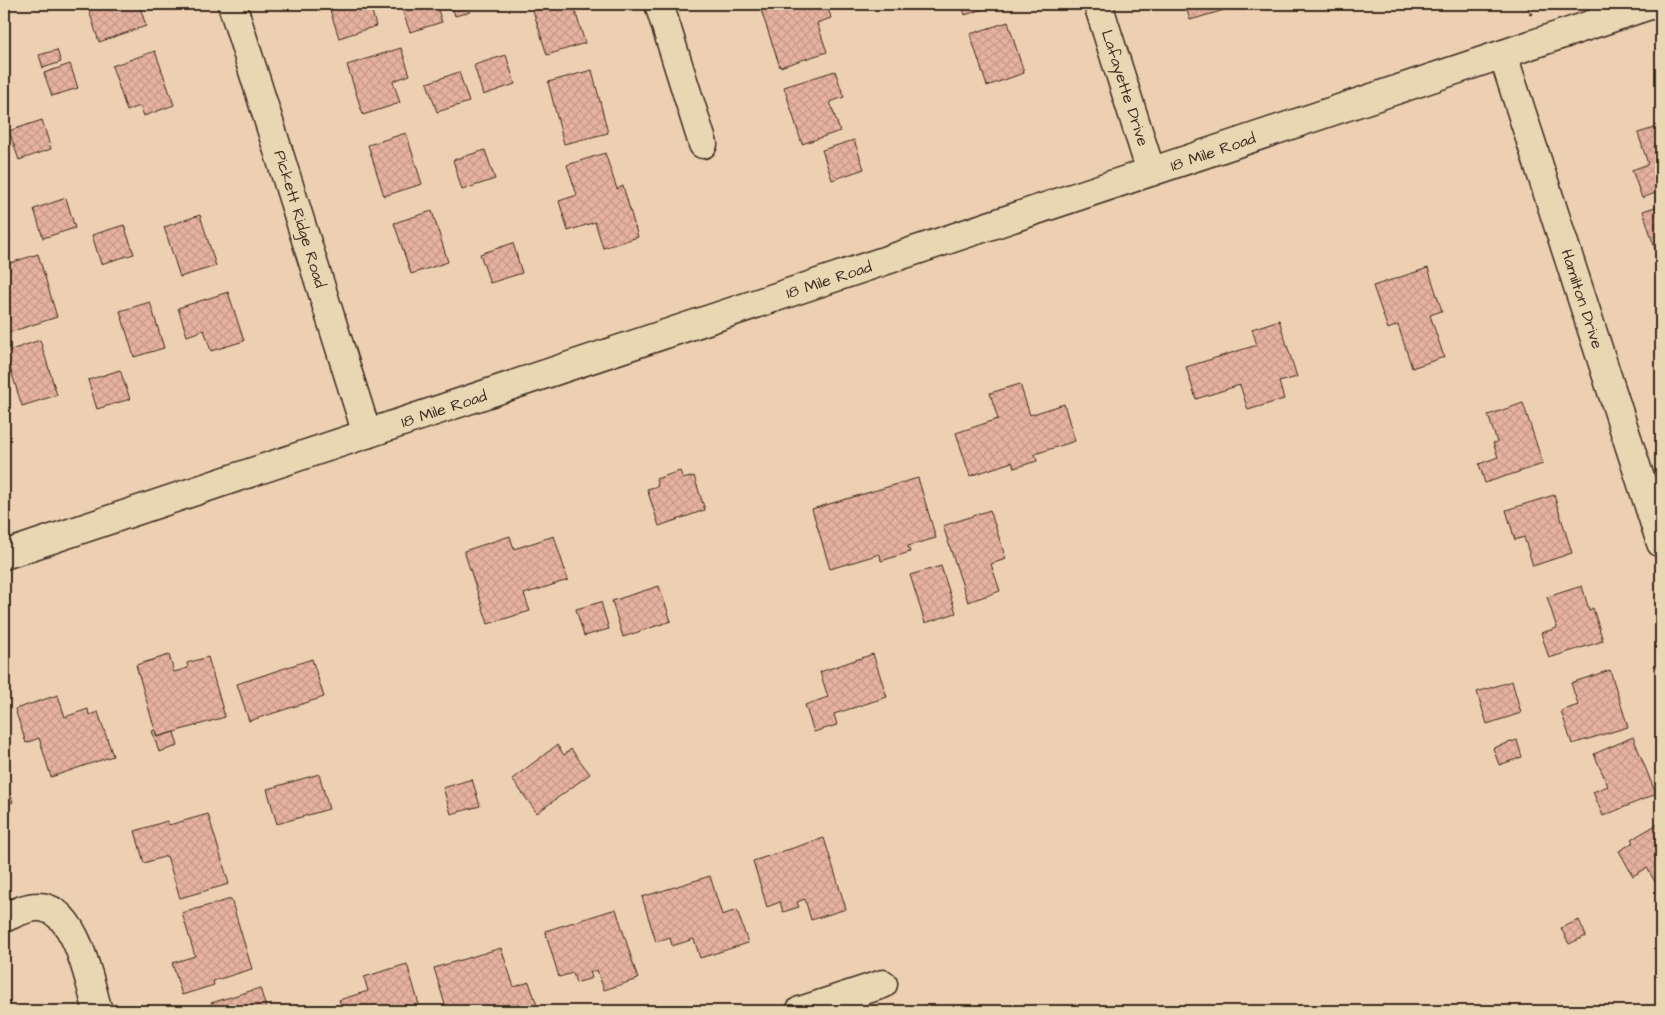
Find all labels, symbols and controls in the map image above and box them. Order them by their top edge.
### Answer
street label: Lafayette Drive [1095,27,1154,150]
street label: 18 Mile Road [1167,127,1259,177]
street label: Pickett Ridge Road [268,148,331,291]
street label: Hamilton Drive [1556,246,1609,352]
street label: 18 Mile Road [783,256,875,304]
street label: 18 Mile Road [398,385,490,433]

